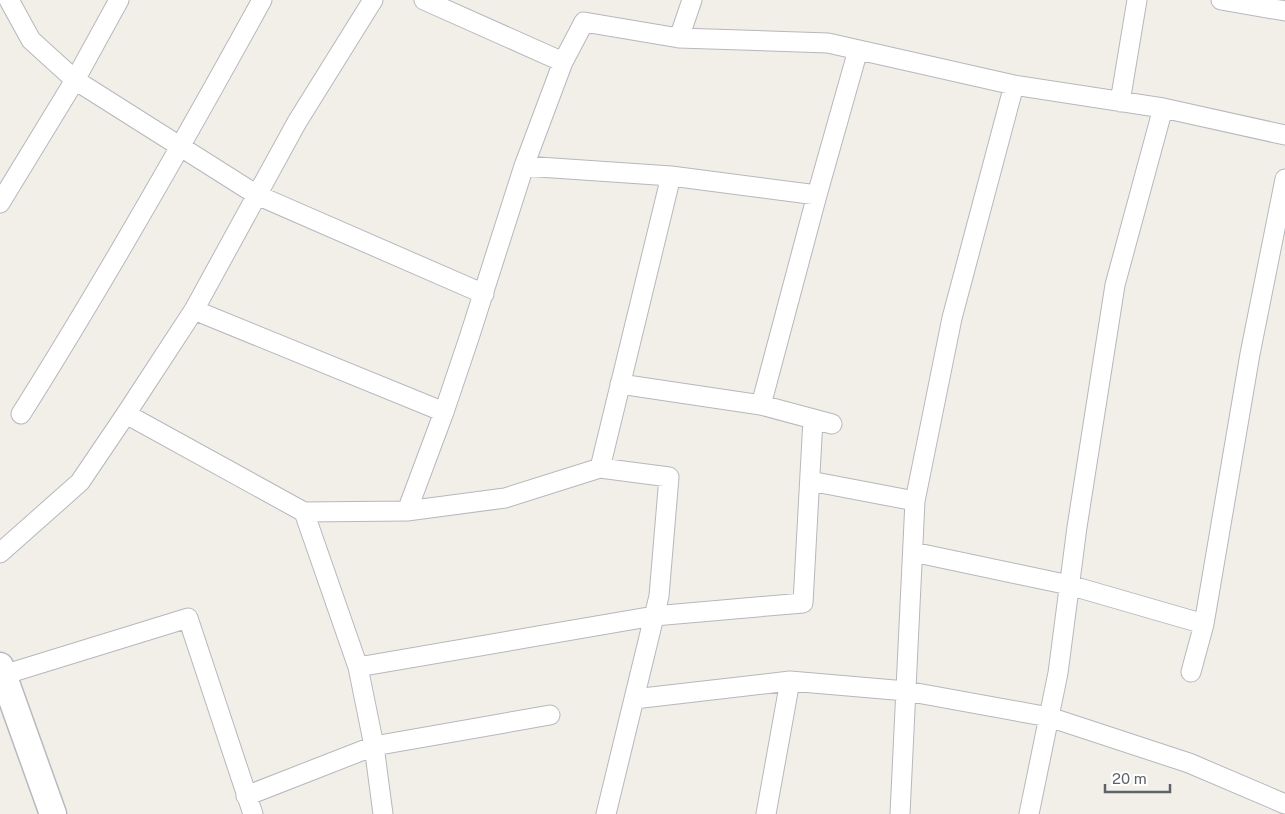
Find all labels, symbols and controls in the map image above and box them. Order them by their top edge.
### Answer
scale bar [1105,762,1170,794]
text: 20 m [1112,770,1147,787]

